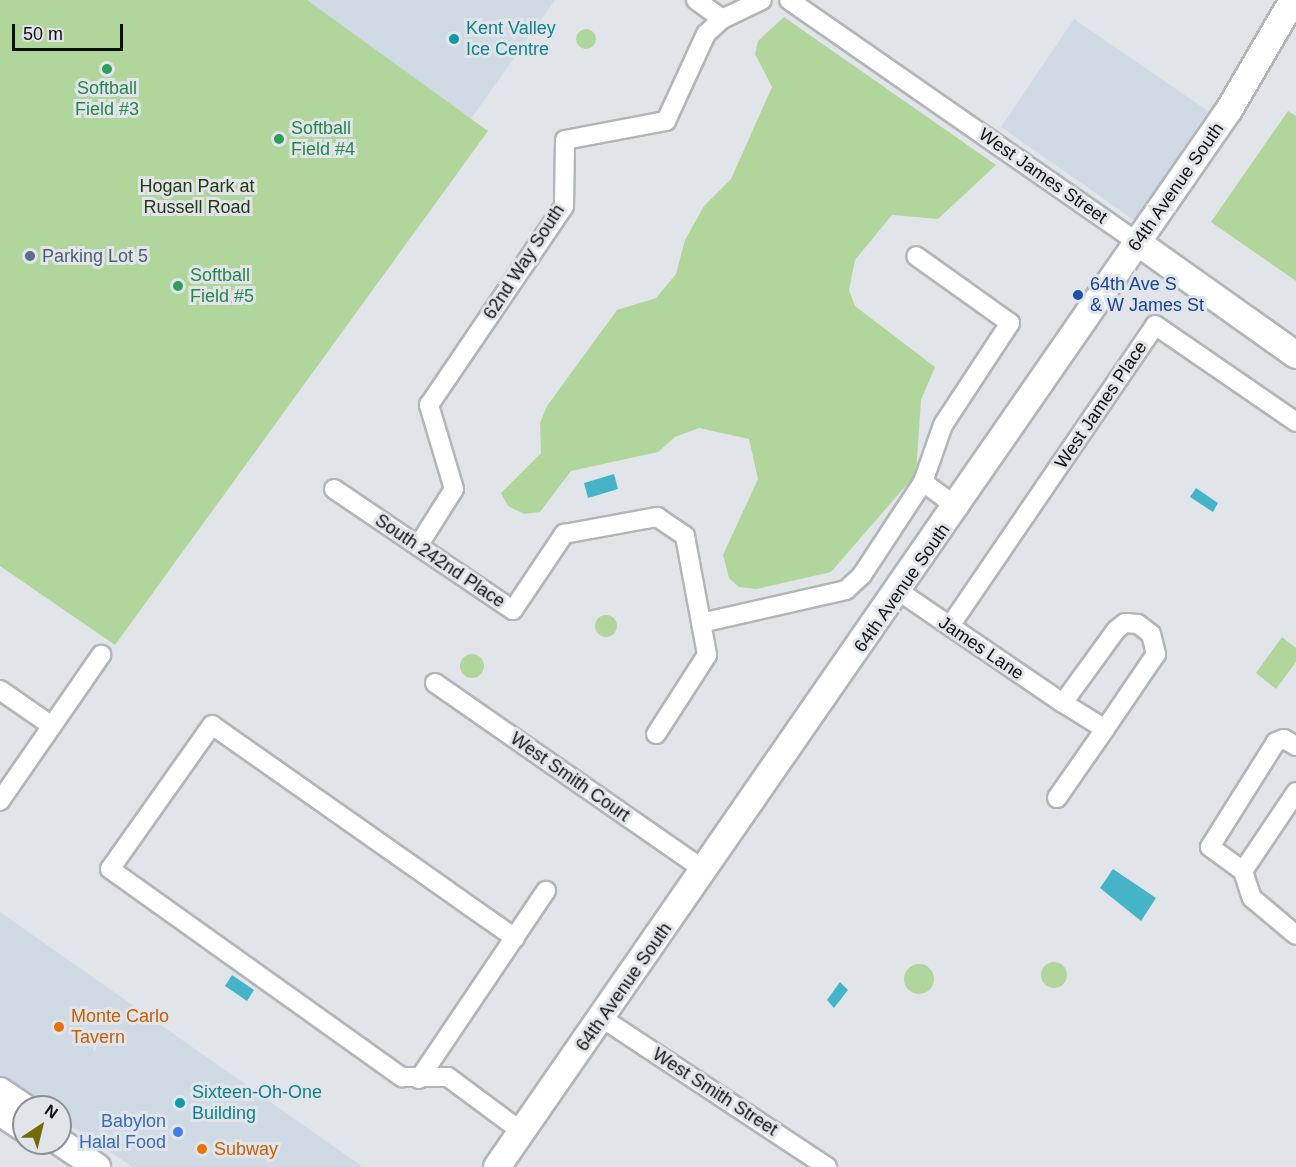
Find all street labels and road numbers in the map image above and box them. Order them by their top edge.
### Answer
street label: 64th Avenue South [1123,118,1229,256]
street label: West James Street [975,124,1111,228]
street label: 62nd Way South [479,201,569,323]
street label: West James Place [1050,337,1152,473]
street label: South 242nd Place [371,510,509,612]
street label: 64th Avenue South [849,519,955,657]
street label: James Lane [934,612,1028,684]
street label: West Smith Court [506,728,634,826]
street label: 64th Avenue South [571,918,677,1056]
street label: West Smith Street [648,1044,782,1140]

